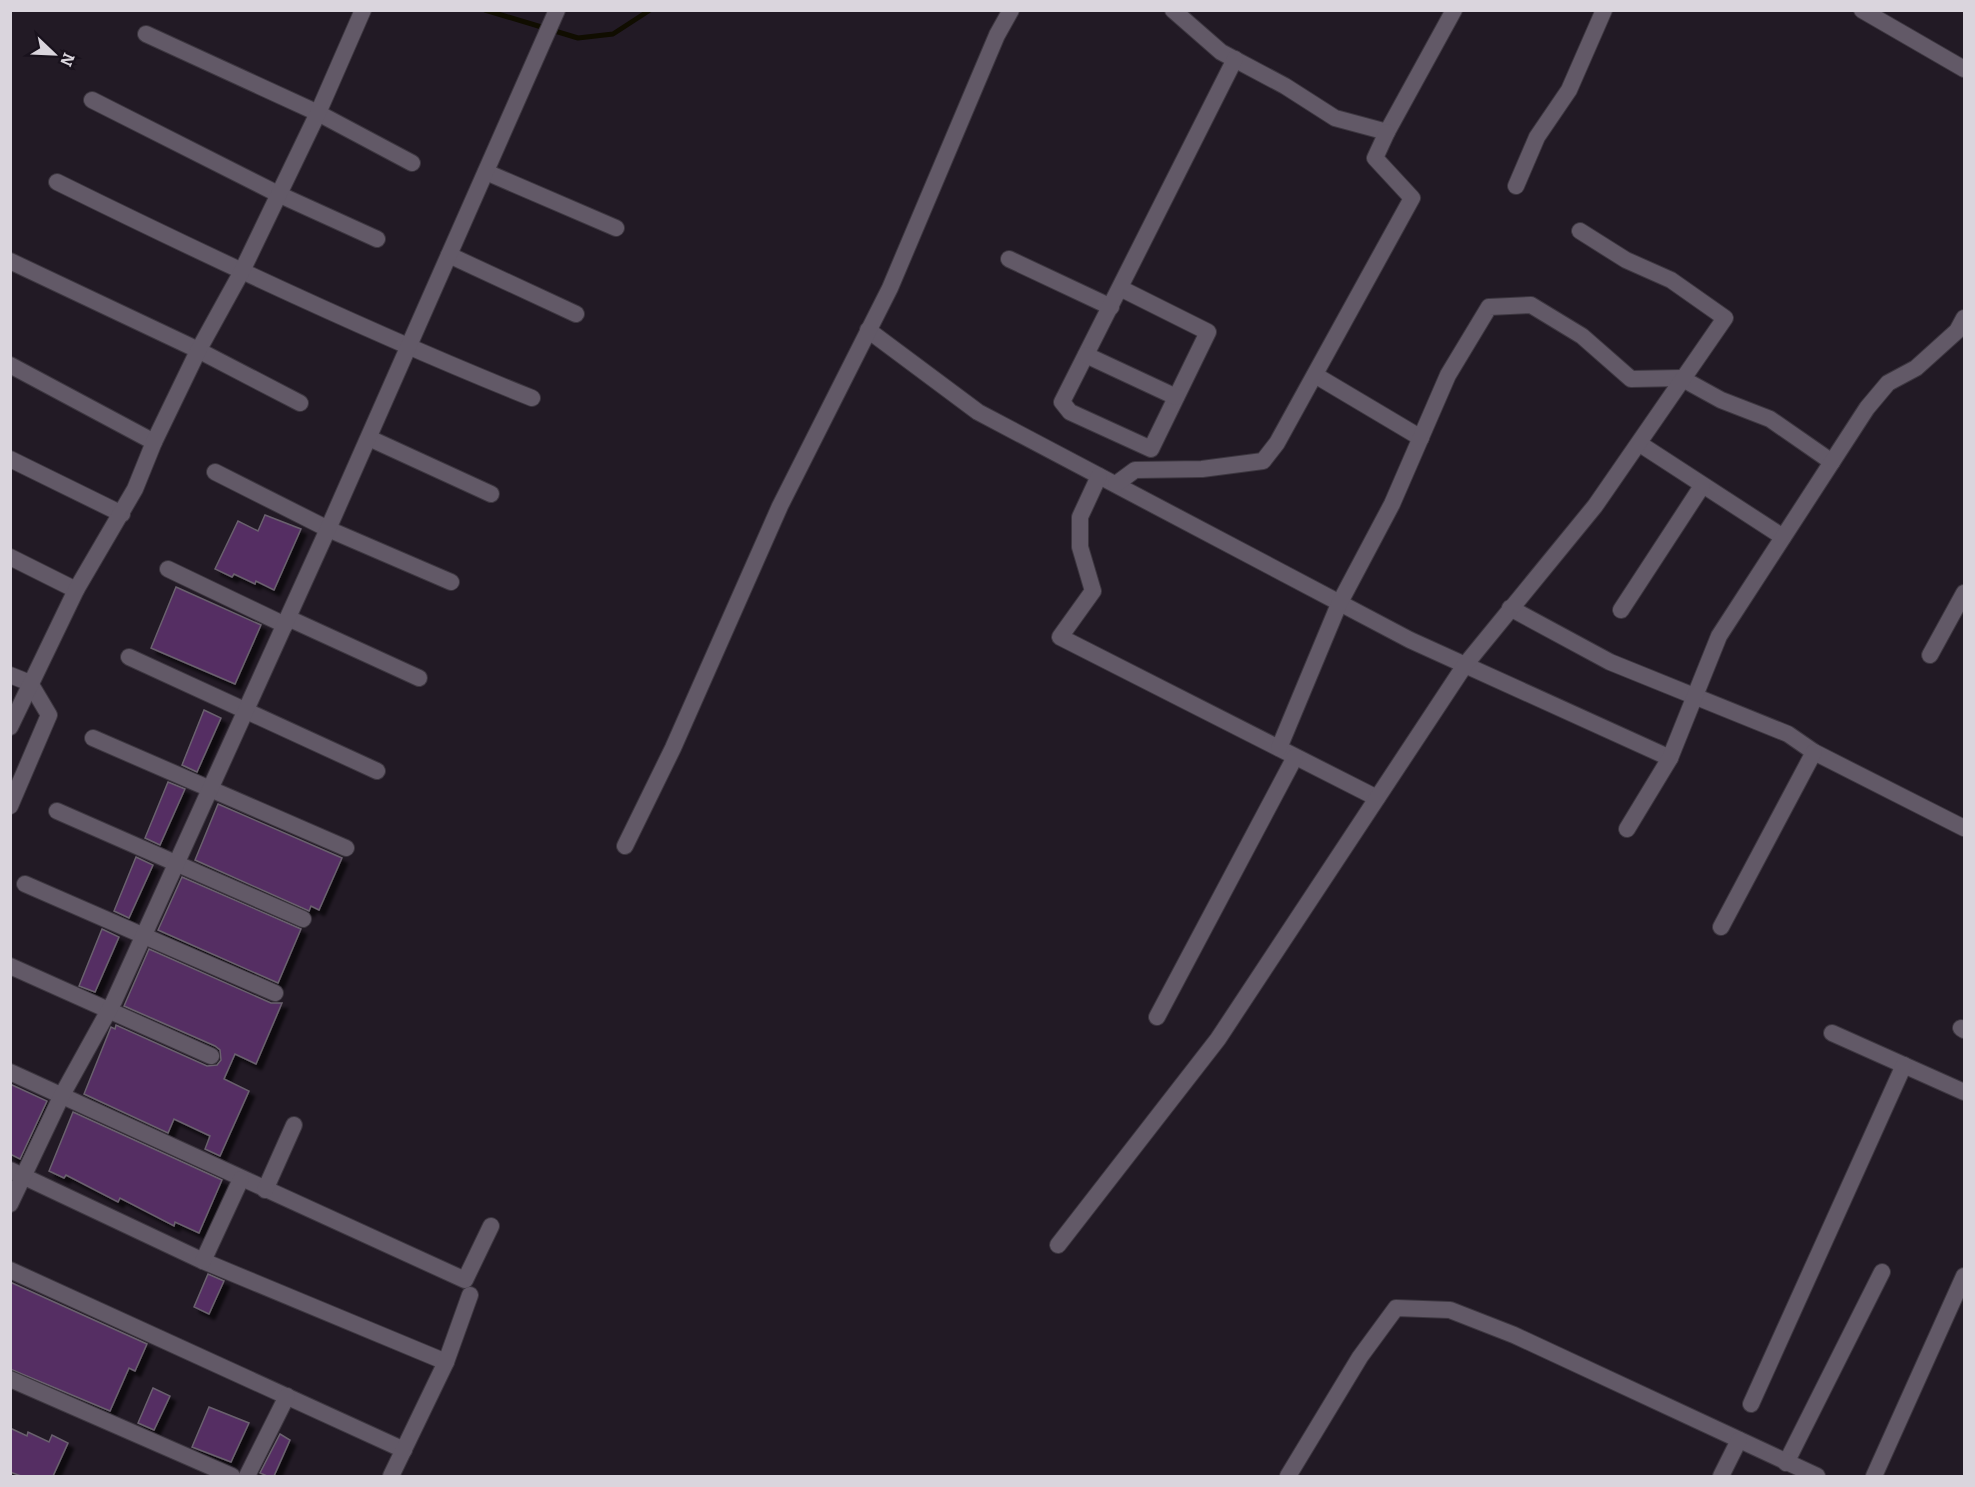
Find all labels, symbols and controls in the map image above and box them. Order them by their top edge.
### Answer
north arrow [24,24,84,84]
text: N [56,50,79,69]

